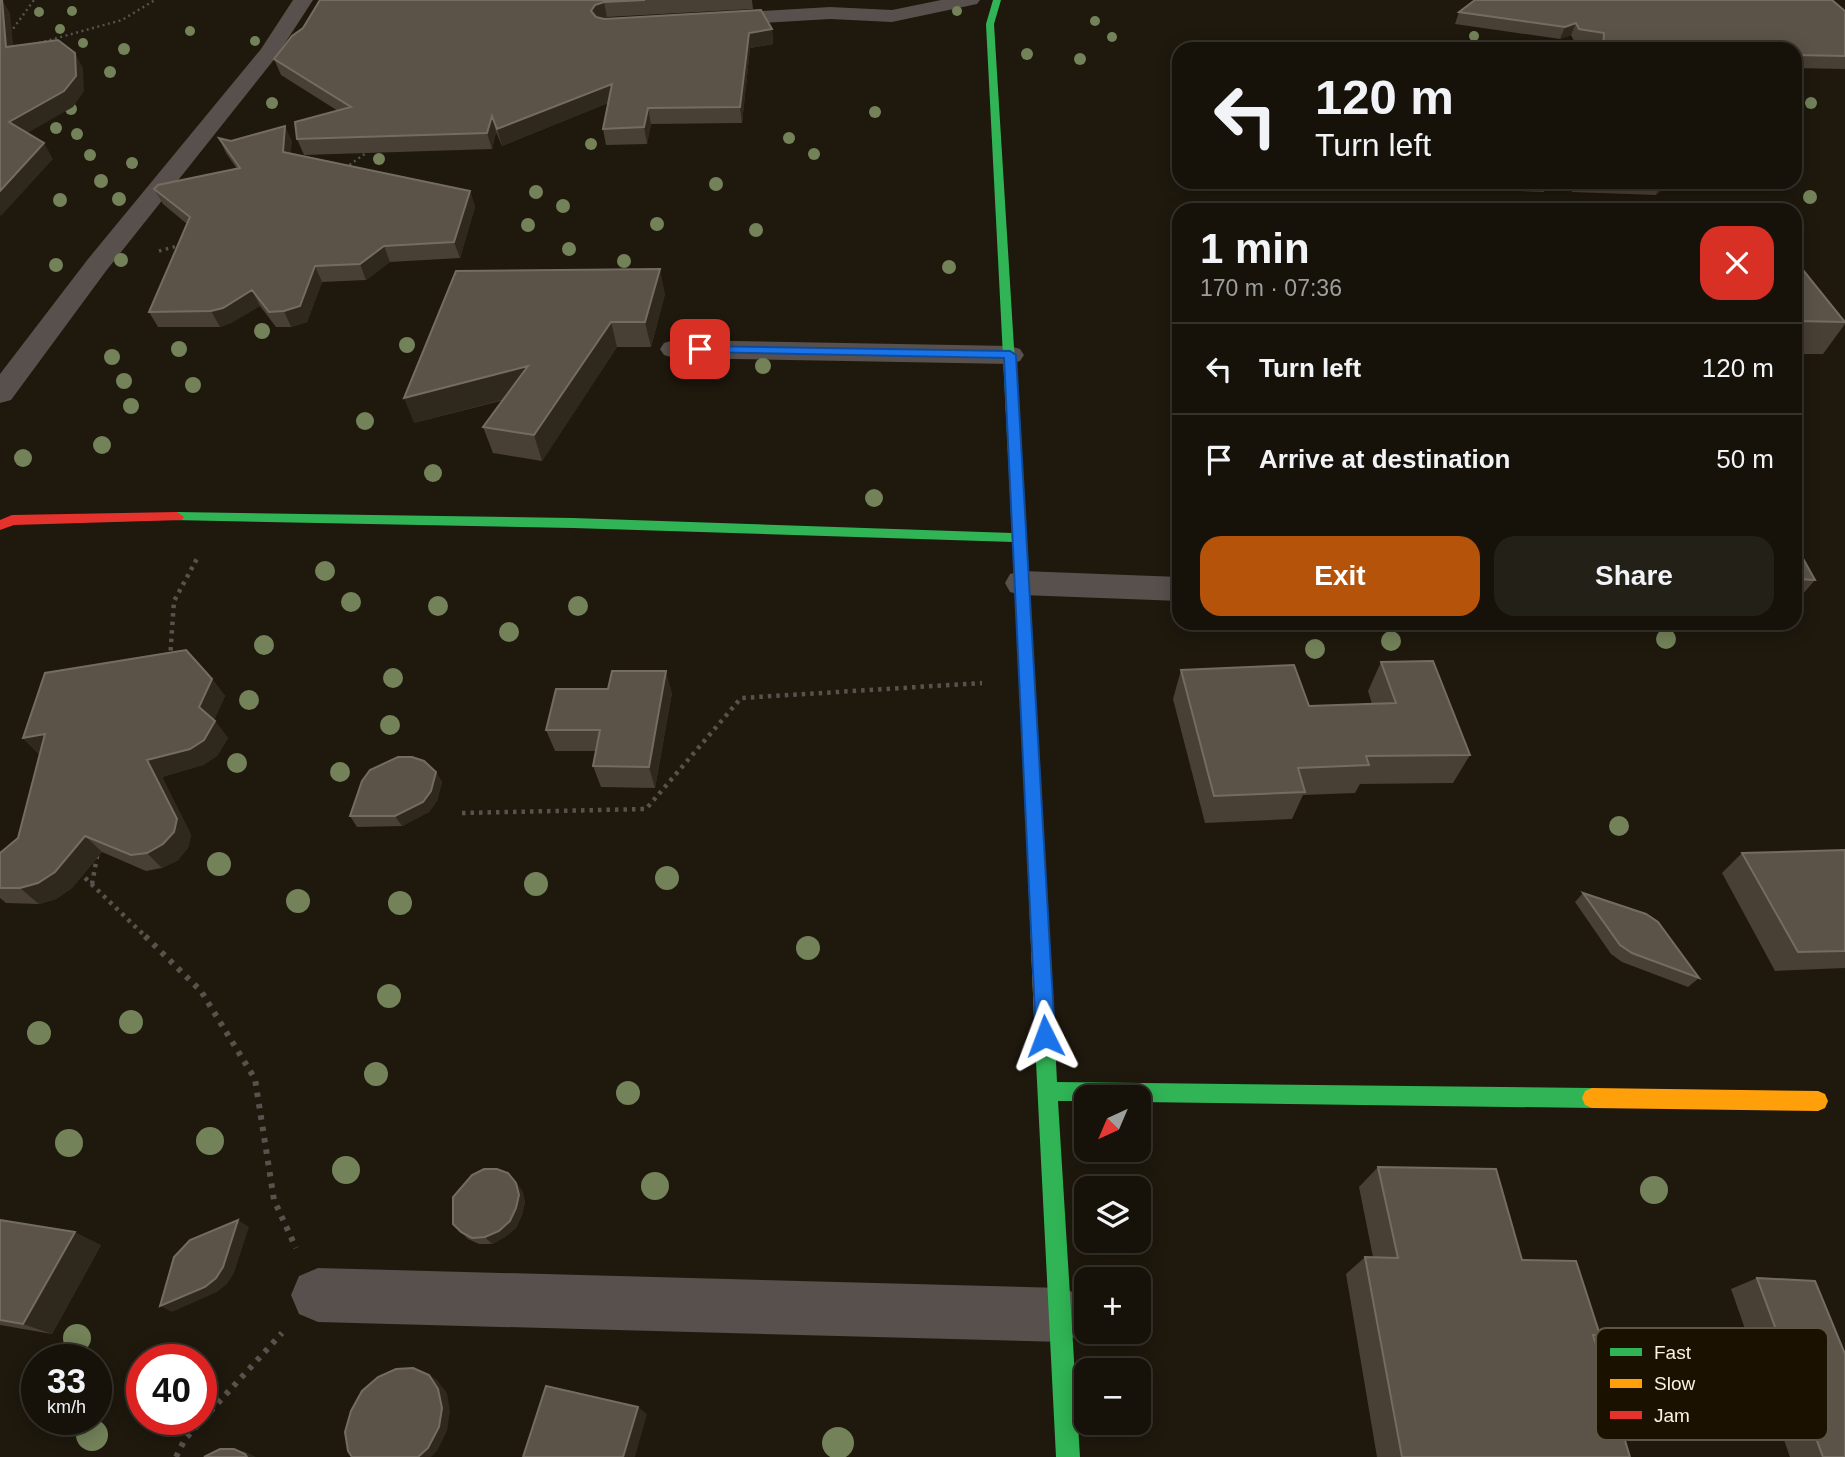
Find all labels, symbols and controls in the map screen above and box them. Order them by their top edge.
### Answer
icon: left [1200,70,1291,161]
text: 120 m [1315,70,1454,124]
text: Turn left [1315,127,1431,163]
text: 1 min [1200,225,1310,272]
button: close [1700,226,1774,300]
text: 170 m · 07:36 [1200,275,1342,301]
pin [670,319,730,379]
icon: arrive [681,330,719,368]
icon: left [1200,350,1238,388]
text: Turn left [1259,353,1361,383]
text: 120 m [1702,353,1774,383]
icon: arrive [1200,441,1238,479]
text: Arrive at destination [1259,444,1510,474]
text: 50 m [1716,444,1774,474]
button: Exit [1200,536,1480,616]
button: Share [1494,536,1774,616]
position arrow [1008,999,1082,1073]
north arrow [1074,1085,1152,1162]
map controls [1074,1085,1151,1435]
button: layers [1074,1176,1151,1253]
button: + [1074,1267,1151,1344]
legend [1596,1328,1828,1440]
text: Fast [1654,1342,1692,1363]
speed limit sign: 40 [126,1344,217,1435]
button: − [1074,1358,1151,1435]
text: 33 [47,1361,86,1400]
text: Slow [1654,1373,1695,1394]
text: km/h [47,1397,86,1417]
text: Jam [1654,1405,1690,1426]

